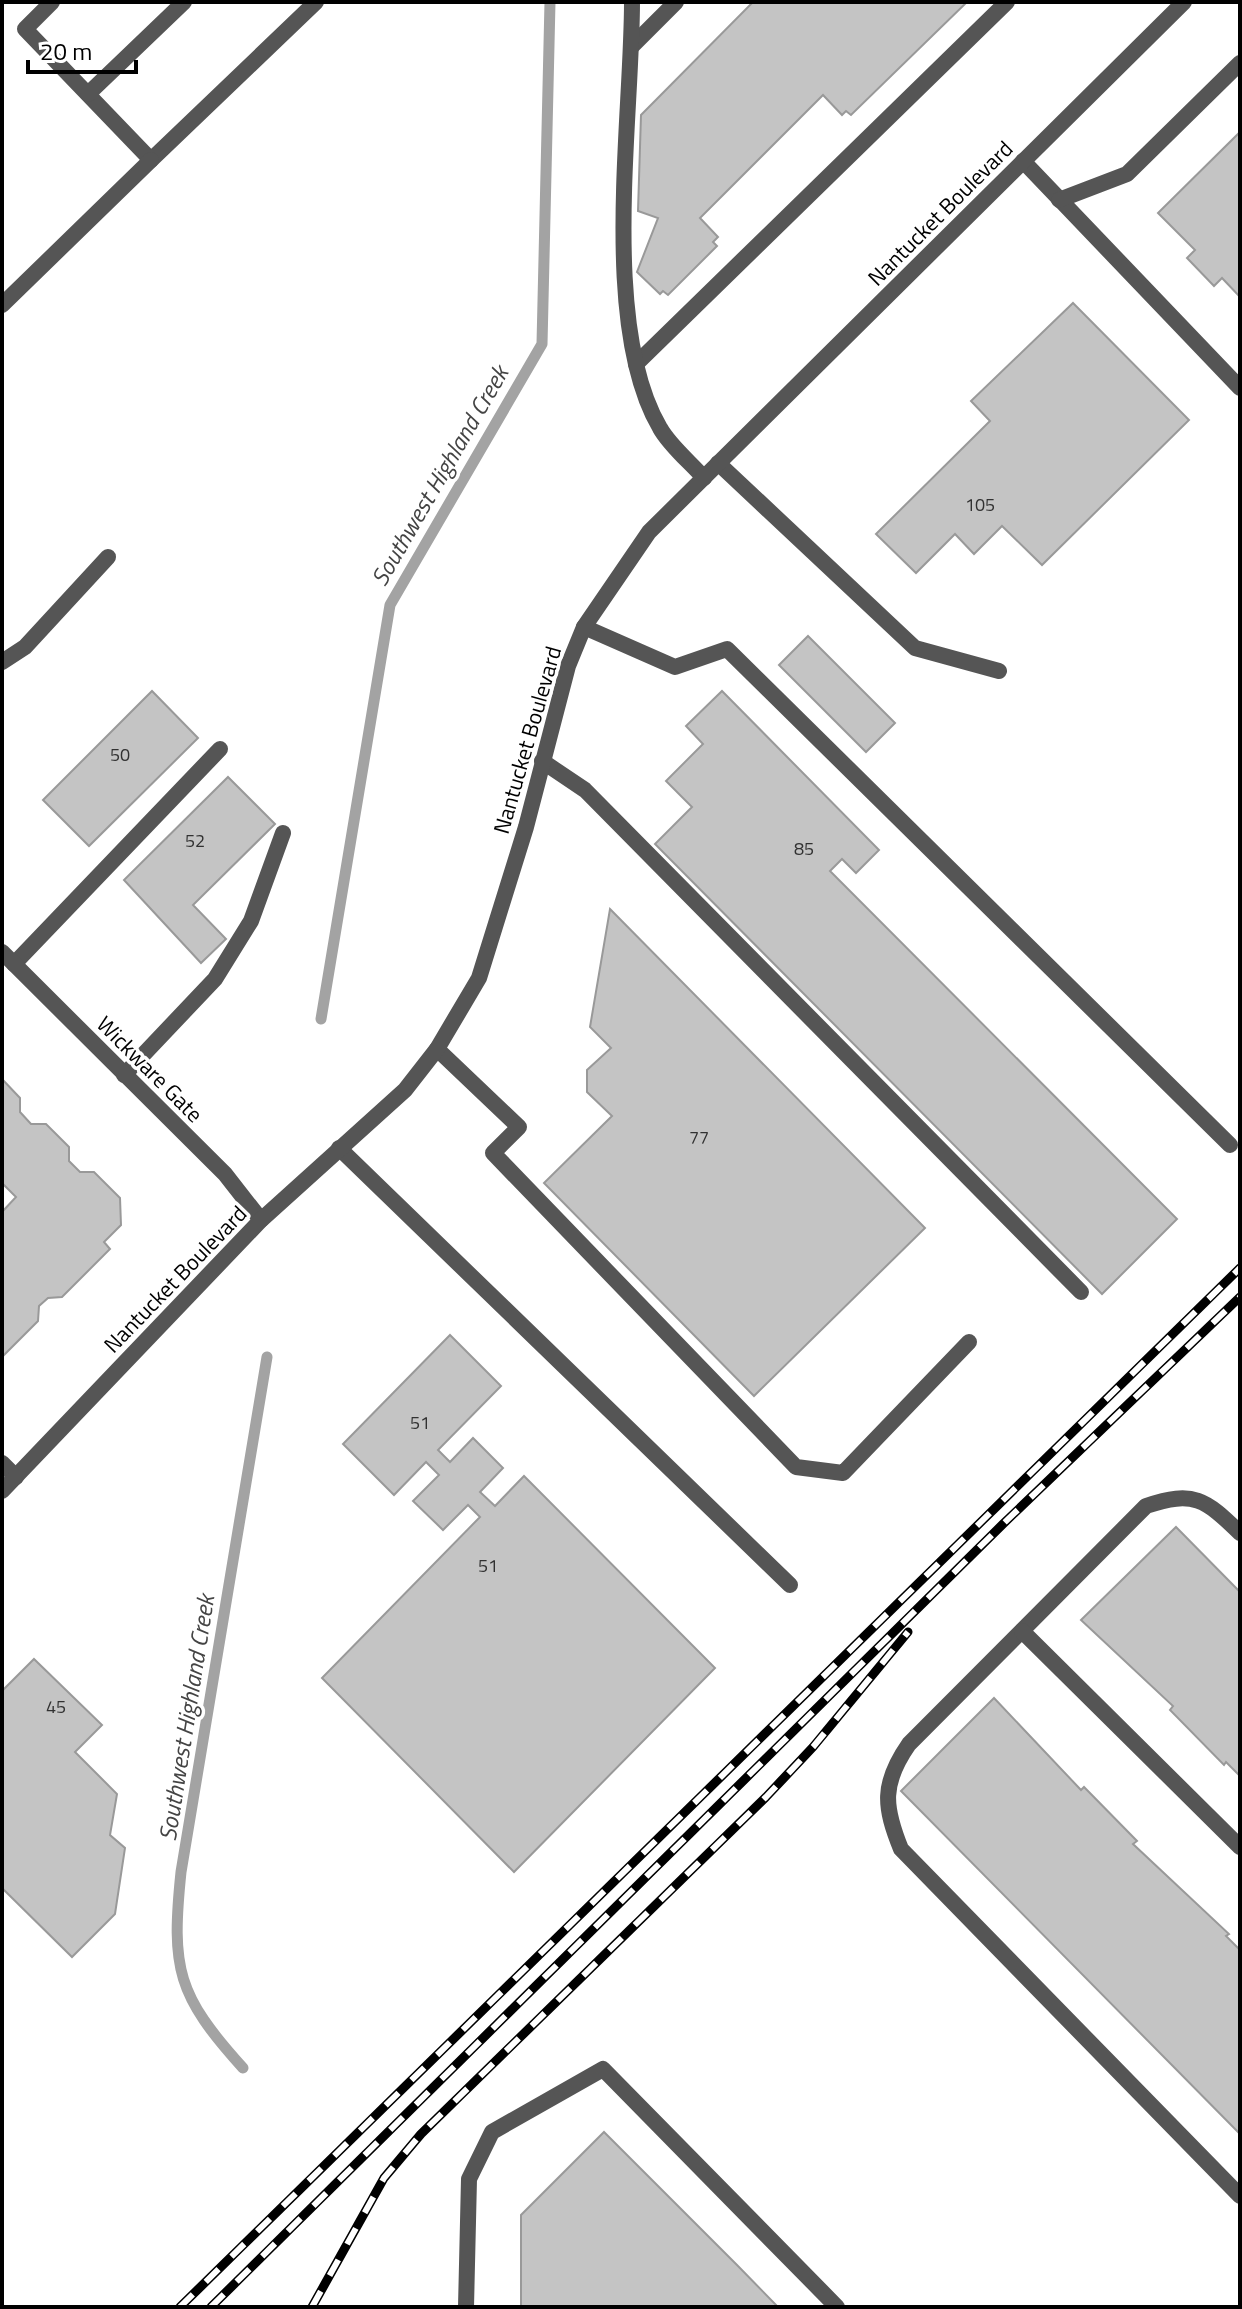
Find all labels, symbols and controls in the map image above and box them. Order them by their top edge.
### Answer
scale bar [28,24,136,74]
text: 20 m [40,33,92,69]
street label: Nantucket Boulevard [859,132,1021,294]
water label: Southwest Highland Creek [361,356,519,592]
house number: 105 [965,491,995,518]
street label: Nantucket Boulevard [484,642,570,838]
house number: 50 [110,741,130,768]
house number: 52 [185,827,205,854]
house number: 85 [794,835,814,862]
street label: Wickware Gate [89,1008,211,1130]
house number: 77 [689,1124,709,1151]
street label: Nantucket Boulevard [95,1197,255,1361]
house number: 51 [410,1409,430,1436]
house number: 51 [478,1552,498,1579]
water label: Southwest Highland Creek [149,1589,224,1843]
house number: 45 [46,1693,66,1720]

